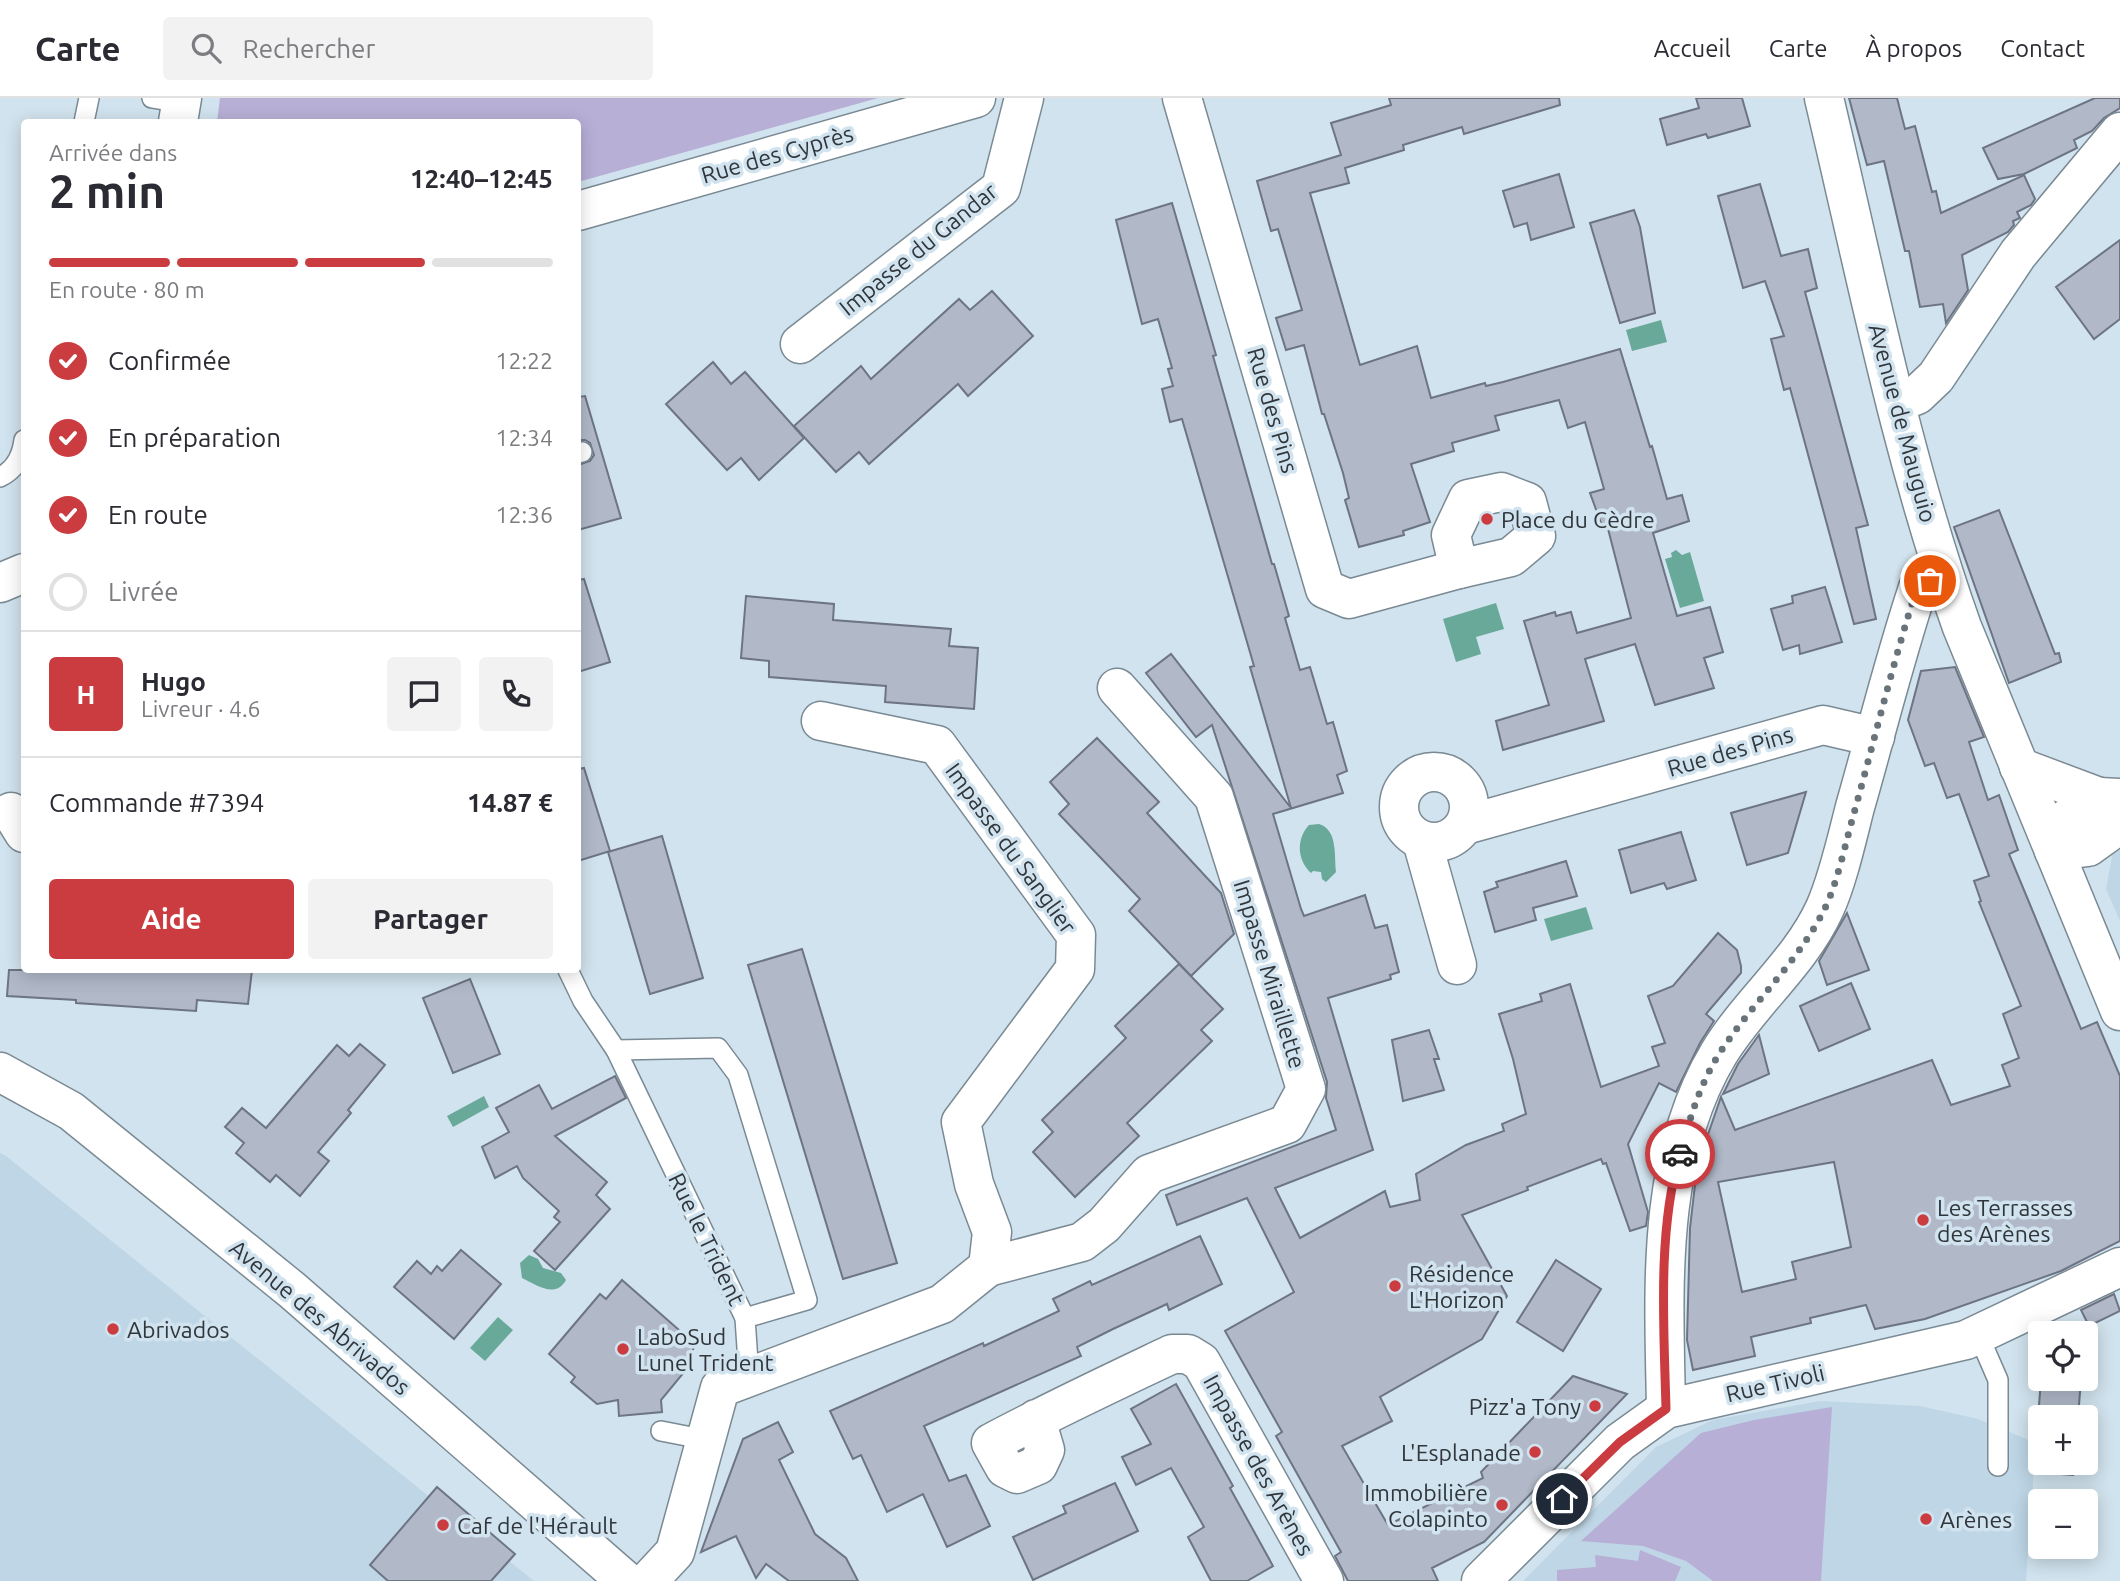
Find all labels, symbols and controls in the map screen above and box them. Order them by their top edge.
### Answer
search box [163,17,653,80]
icon: search [187,29,225,67]
text: Carte [35,30,121,67]
text: Rechercher [243,34,375,63]
text: Accueil [1654,35,1731,62]
text: Carte [1769,35,1828,62]
text: À propos [1866,35,1962,62]
text: Contact [2000,35,2085,62]
street label: Rue des Cyprès [698,120,856,188]
text: Arrivée dans [49,140,177,165]
text: 12:40–12:45 [410,164,553,193]
text: 2 min [49,165,165,217]
street label: Impasse du Gandar [834,178,1002,320]
text: En route · 80 m [49,277,205,302]
street label: Avenue de Mauguio [1864,321,1942,525]
icon: check [49,342,87,380]
street label: Rue des Pins [1243,344,1303,476]
text: Confirmée [108,346,231,375]
text: 12:22 [495,348,553,373]
icon: check [49,419,87,457]
text: En préparation [108,423,281,452]
text: 12:34 [495,425,553,450]
icon: check [49,496,87,534]
text: En route [108,500,208,529]
text: 12:36 [495,502,553,527]
place label: Place du Cèdre [1501,507,1655,532]
marker: Place du Cèdre [1479,511,1495,527]
pin [1900,551,1960,611]
icon: bag [1911,562,1949,600]
text: Livrée [108,577,179,606]
button: chat [387,657,461,731]
button: phone [479,657,553,731]
text: Hugo [141,667,206,696]
text: H [77,680,95,709]
text: Livreur · 4.6 [141,696,261,721]
street label: Rue des Pins [1664,721,1796,781]
street label: Impasse du Sanglier [941,758,1081,938]
text: Commande #7394 [49,788,265,817]
text: 14.87 € [467,788,553,817]
street label: Impasse Miraillette [1229,877,1311,1071]
button: Aide [49,879,294,959]
button: Partager [308,879,553,959]
courier [1645,1119,1715,1189]
icon: car [1661,1135,1699,1173]
street label: Rue le Trident [664,1169,750,1309]
place label: Les Terrasses des Arènes [1937,1195,2073,1246]
marker: Les Terrasses des Arènes [1915,1212,1931,1228]
street label: Avenue des Abrivados [225,1235,415,1399]
place label: Résidence L'Horizon [1409,1261,1514,1312]
marker: Résidence L'Horizon [1387,1278,1403,1294]
place label: Abrivados [127,1317,230,1342]
marker: Abrivados [105,1321,121,1337]
map controls [2028,1321,2098,1559]
button: locate [2028,1321,2098,1391]
place label: LaboSud Lunel Trident [637,1324,774,1375]
marker: LaboSud Lunel Trident [615,1341,631,1357]
street label: Rue Tivoli [1723,1360,1827,1406]
street label: Impasse des Arènes [1199,1370,1319,1560]
place label: Pizz'a Tony [1469,1394,1581,1419]
marker: Pizz'a Tony [1587,1398,1603,1414]
button: + [2028,1405,2098,1475]
place label: L'Esplanade [1401,1440,1521,1465]
marker: L'Esplanade [1527,1444,1543,1460]
pin [1532,1469,1592,1529]
place label: Immobilière Colapinto [1364,1480,1488,1531]
icon: home [1543,1480,1581,1518]
button: − [2028,1489,2098,1559]
marker: Immobilière Colapinto [1494,1497,1510,1513]
place label: Arènes [1940,1507,2012,1532]
marker: Arènes [1918,1511,1934,1527]
place label: Caf de l'Hérault [457,1513,617,1538]
marker: Caf de l'Hérault [435,1517,451,1533]

